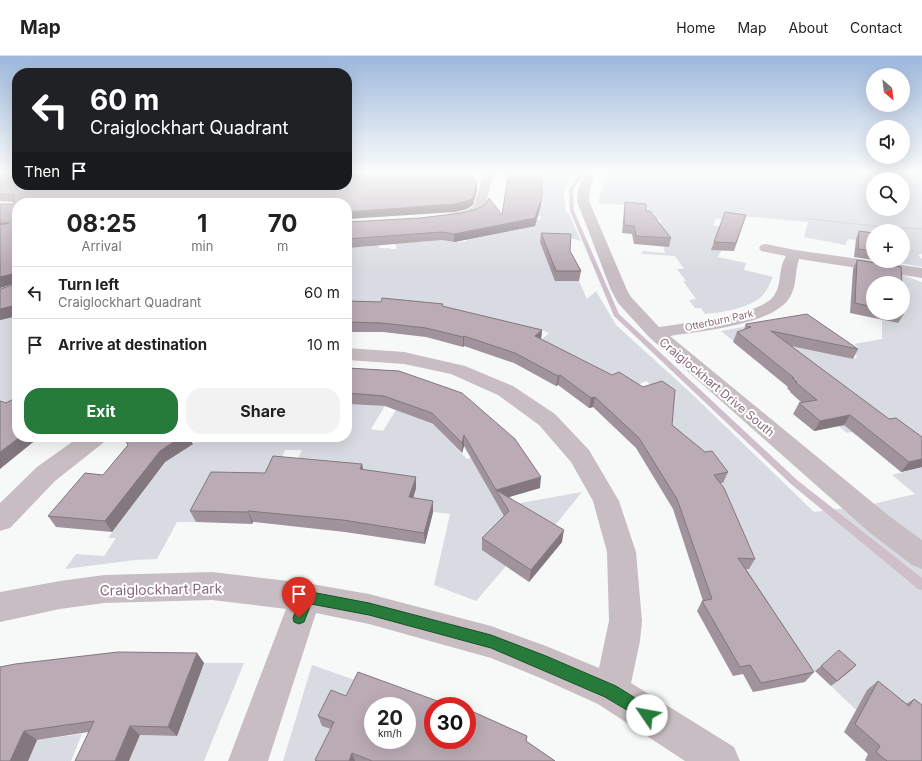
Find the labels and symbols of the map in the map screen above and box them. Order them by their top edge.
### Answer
north arrow [866,68,910,112]
street label: Otterburn Park [684,307,755,333]
street label: Craiglockhart Drive South [656,334,778,440]
pin [282,577,316,618]
street label: Craiglockhart Park [99,579,223,599]
position arrow [626,694,668,736]
speed limit sign: 30 [424,697,476,749]

